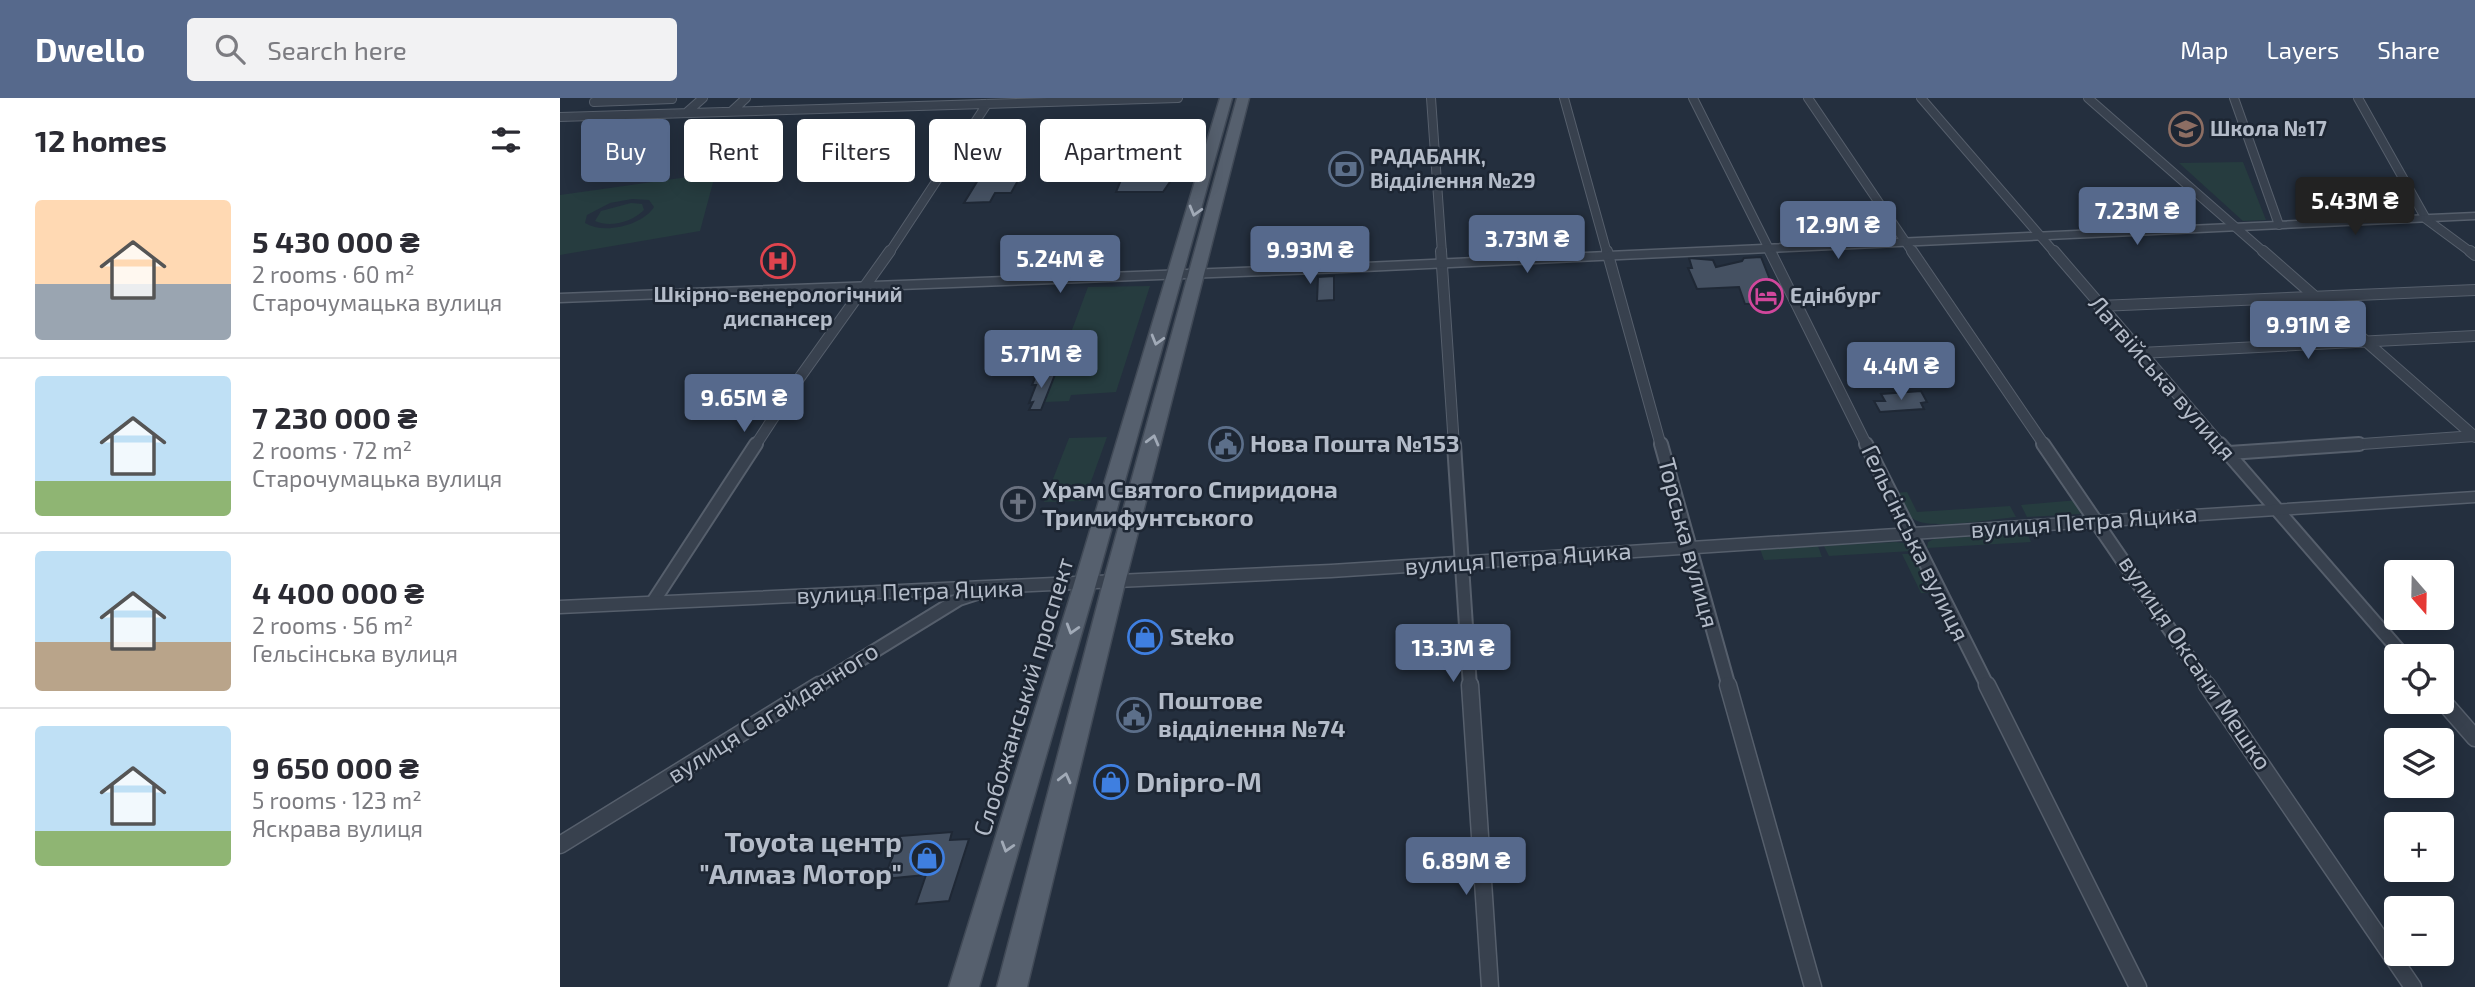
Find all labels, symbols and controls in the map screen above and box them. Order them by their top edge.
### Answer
search box [187,18,677,81]
text: Dwello [35,29,145,69]
icon: search [211,30,249,68]
text: Search here [267,34,407,65]
text: Map [2180,35,2228,64]
text: Layers [2266,35,2339,64]
text: Share [2377,35,2440,64]
school or university icon: Школа №17 [2167,110,2205,148]
place label: Школа №17 [2210,115,2327,140]
chip: Buy [581,119,670,182]
chip: Rent [684,119,783,182]
chip: Filters [797,119,915,182]
chip: New [929,119,1026,182]
chip: Apartment [1040,119,1206,182]
icon: filters [487,121,525,159]
text: 12 homes [35,122,167,158]
place label: РАДАБАНК, Відділення №29 [1370,143,1536,192]
bank icon: РАДАБАНК, Відділення №29 [1327,150,1365,188]
pin: 5.43M ₴ [2290,178,2420,237]
text: 5.43M ₴ [2311,186,2399,214]
pin: 7.23M ₴ [2072,188,2202,247]
text: 7.23M ₴ [2095,196,2179,224]
pin: 12.9M ₴ [1773,202,1903,261]
one-way arrow [1188,205,1203,217]
text: 12.9M ₴ [1796,210,1880,238]
pin: 3.73M ₴ [1462,216,1592,275]
text: 5 430 000 ₴ [252,223,420,259]
text: 3.73M ₴ [1485,224,1569,252]
pin: 9.93M ₴ [1245,226,1375,286]
icon: home [91,228,175,312]
text: 9.93M ₴ [1266,235,1354,263]
pin: 5.24M ₴ [995,236,1125,295]
hospital icon: Шкірно-венерологічний диспансер [759,242,797,280]
text: 5.24M ₴ [1016,244,1104,272]
text: 2 rooms · 60 m² [252,260,414,288]
hotel icon: Едінбург [1747,277,1785,315]
place label: Шкірно-венерологічний диспансер [654,281,902,330]
place label: Едінбург [1790,282,1881,307]
text: Старочумацька вулиця [252,288,502,316]
street label: Латвійська вулиця [2083,288,2243,466]
pin: 9.91M ₴ [2243,302,2373,361]
text: 9.91M ₴ [2266,310,2350,338]
pin: 5.71M ₴ [976,330,1106,390]
one-way arrow [1150,334,1165,346]
text: 5.71M ₴ [1001,339,1082,367]
pin: 4.4M ₴ [1844,342,1958,402]
text: 4.4M ₴ [1863,351,1939,379]
pin: 9.65M ₴ [679,374,809,434]
text: 9.65M ₴ [701,383,787,411]
text: 7 230 000 ₴ [252,399,417,435]
icon: home [91,404,175,488]
public building icon: Нова Пошта №153 [1207,425,1245,463]
place label: Нова Пошта №153 [1250,428,1460,457]
one-way arrow [1145,434,1159,446]
text: 2 rooms · 72 m² [252,436,412,464]
street label: Гельсінська вулиця [1855,439,1976,646]
street label: Торська вулиця [1652,455,1726,631]
text: Старочумацька вулиця [252,464,502,492]
place label: Храм Святого Спиридона Тримифунтського [1042,474,1338,531]
church icon: Храм Святого Спиридона Тримифунтського [999,485,1037,523]
street label: вулиця Петра Яцика [1969,498,2198,544]
street label: вулиця Петра Яцика [1403,535,1632,581]
street label: вулиця Оксани Мешко [2113,549,2279,775]
street label: Слобожанський проспект [966,554,1079,839]
north arrow [2384,560,2454,630]
map controls [2384,560,2454,966]
street label: вулиця Петра Яцика [796,572,1024,610]
text: 4 400 000 ₴ [252,574,424,610]
icon: home [91,579,175,663]
text: 2 rooms · 56 m² [252,611,413,639]
shop icon: Steko [1126,618,1164,656]
place label: Steko [1170,621,1235,650]
one-way arrow [1065,622,1080,634]
pin: 13.3M ₴ [1388,624,1518,684]
text: 13.3M ₴ [1412,633,1494,661]
street label: вулиця Сагайдачного [661,635,883,789]
text: Гельсінська вулиця [252,639,458,667]
button: locate [2384,644,2454,714]
place label: Поштове відділення №74 [1158,685,1346,742]
public building icon: Поштове відділення №74 [1115,696,1153,734]
button: layers [2384,728,2454,798]
text: 9 650 000 ₴ [252,749,419,785]
icon: home [91,754,175,838]
shop icon: Dnipro-M [1092,763,1130,801]
place label: Dnipro-M [1136,764,1262,798]
one-way arrow [1057,772,1071,784]
text: 5 rooms · 123 m² [252,786,422,814]
button: + [2384,812,2454,882]
text: Яскрава вулиця [252,814,423,842]
place label: Toyota центр "Алмаз Мотор" [699,824,902,890]
pin: 6.89M ₴ [1401,838,1531,897]
shop icon: Toyota центр "Алмаз Мотор" [908,839,946,877]
one-way arrow [1001,841,1015,853]
text: 6.89M ₴ [1422,846,1510,874]
button: − [2384,896,2454,966]

